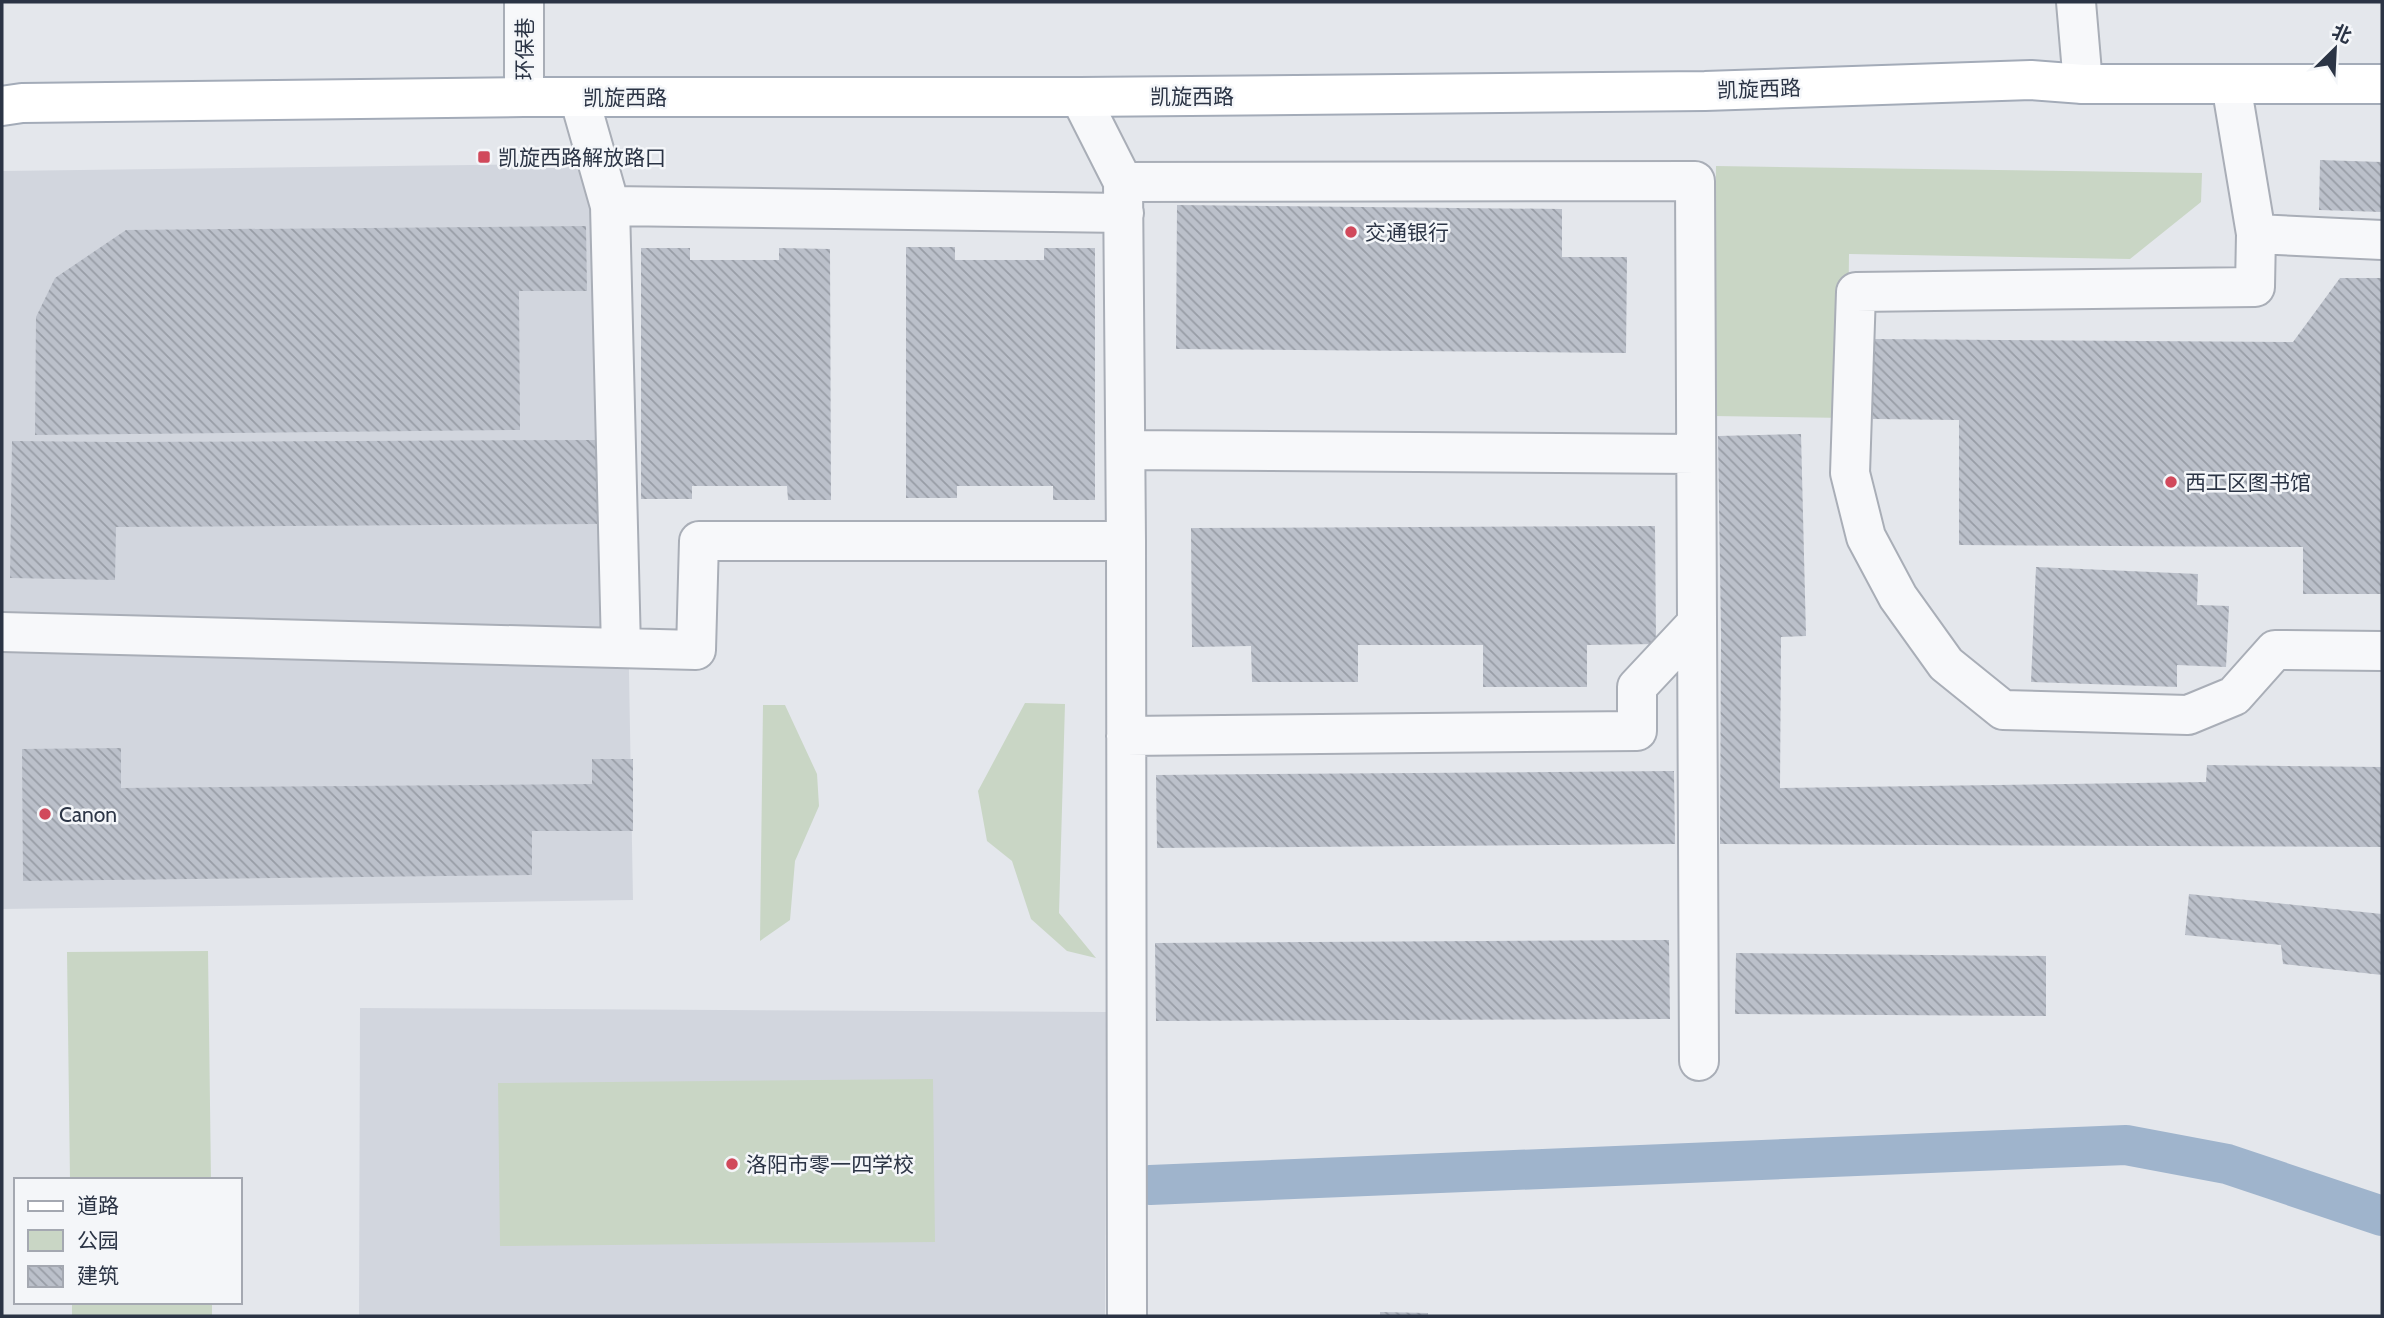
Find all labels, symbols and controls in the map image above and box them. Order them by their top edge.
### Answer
north arrow [2300,14,2370,84]
street label: 环保巷 [512,18,537,81]
text: 北 [2328,20,2355,48]
street label: 凯旋西路 [1717,75,1801,103]
street label: 凯旋西路 [1150,84,1234,109]
street label: 凯旋西路 [583,85,667,110]
place label: 凯旋西路解放路口 [498,145,666,170]
marker: 凯旋西路解放路口 [476,149,492,165]
place label: 交通银行 [1365,220,1449,245]
marker: 交通银行 [1343,224,1359,240]
place label: 西工区图书馆 [2185,470,2311,495]
marker: 西工区图书馆 [2163,474,2179,490]
place label: Canon [59,802,117,827]
marker: Canon [37,806,53,822]
place label: 洛阳市零一四学校 [746,1152,914,1177]
marker: 洛阳市零一四学校 [724,1156,740,1172]
legend [14,1178,242,1304]
text: 道路 [77,1193,119,1218]
text: 公园 [77,1228,119,1253]
text: 建筑 [77,1263,119,1288]

